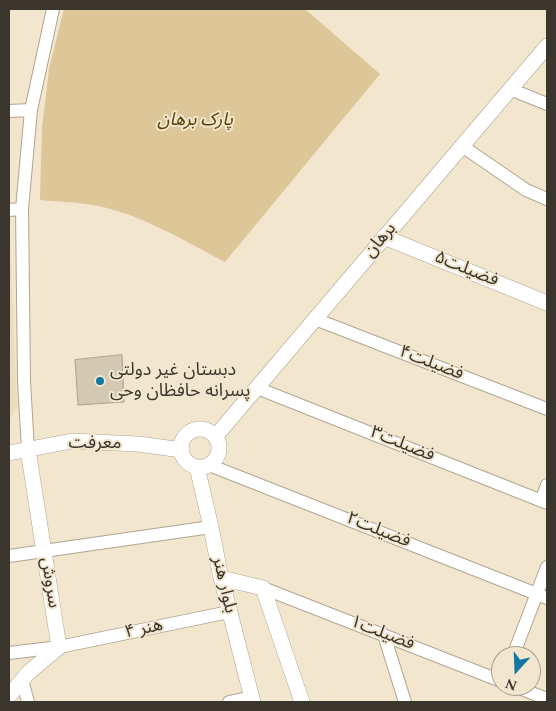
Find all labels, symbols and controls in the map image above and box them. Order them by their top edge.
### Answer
park label: پارک برهان [157,110,233,132]
street label: برهان [360,219,402,263]
street label: فضیلت۵ [431,247,501,293]
street label: فضیلت۴ [396,342,466,386]
place label: دبستان غیر دولتی پسرانه حافظان وحی [110,360,250,402]
marker: دبستان غیر دولتی پسرانه حافظان وحی [94,375,106,387]
street label: فضیلت۳ [367,422,437,468]
street label: معرفت [68,433,122,455]
street label: فضیلت۲ [343,508,413,554]
street label: بلوار هنر [206,554,240,616]
street label: سروش [34,556,64,610]
street label: فضیلت۱ [347,612,417,656]
street label: هنر ۴ [123,615,165,645]
north arrow [491,646,541,696]
text: N [502,673,520,696]

